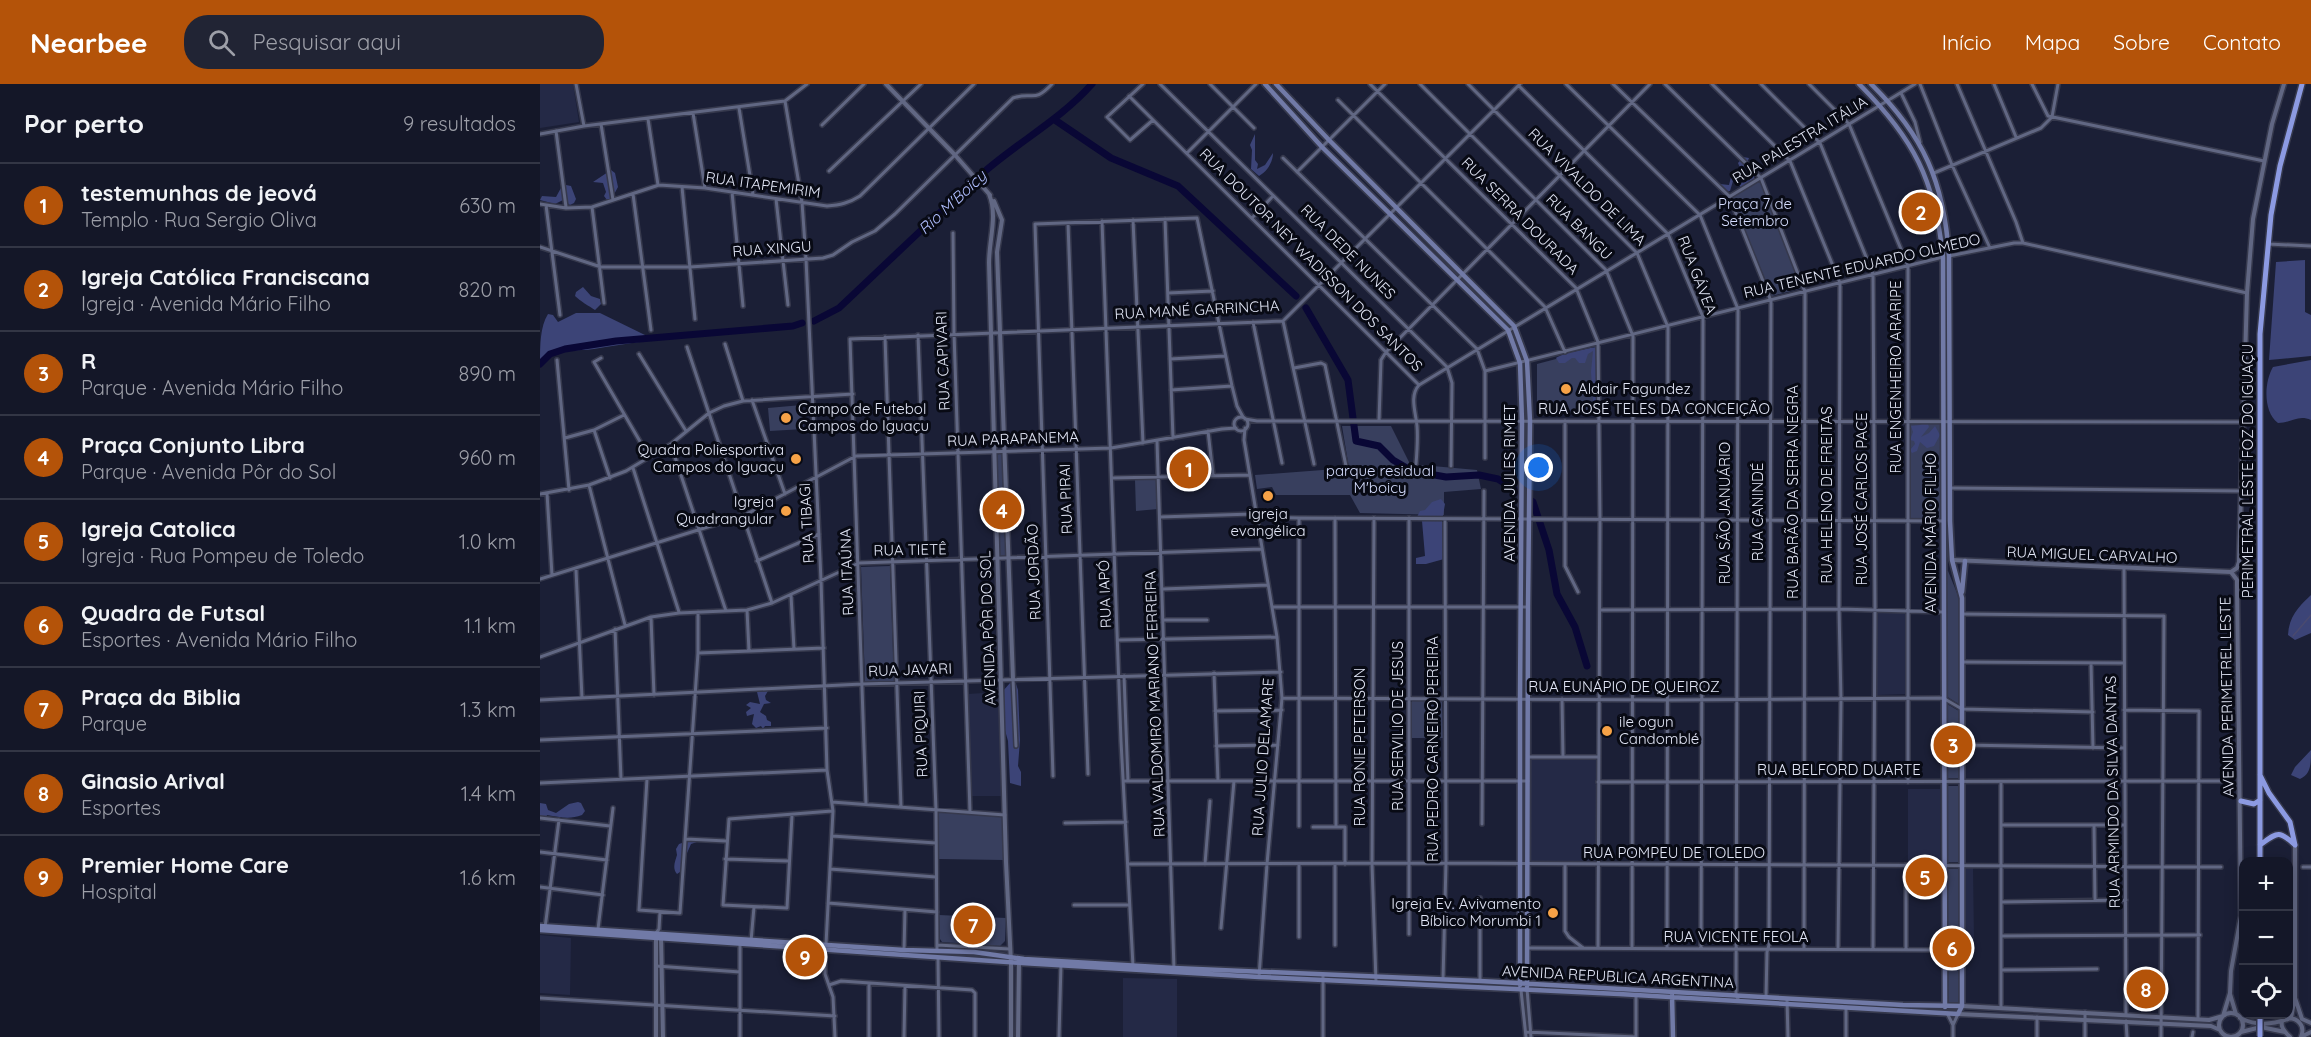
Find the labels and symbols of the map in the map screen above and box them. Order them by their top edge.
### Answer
street label: RUA PALESTRA ITÁLIA [1729,92,1871,187]
street label: RUA VIVALDO DE LIMA [1524,124,1650,250]
street label: RUA DOUTOR NEY WADISSON DOS SANTOS [1196,144,1427,375]
street label: RUA SERRA DOURADA [1458,153,1583,279]
water label: Rio M'Boicy [914,165,991,238]
street label: RUA ITAPEMIRIM [704,167,822,202]
street label: RUA BANGU [1542,190,1616,264]
pin: 2 [1902,190,1940,234]
park label: Praça 7 de Setembro [1718,194,1792,230]
street label: RUA DEDE NUNES [1297,200,1400,303]
street label: RUA TENENTE EDUARDO OLMEDO [1742,229,1982,302]
street label: RUA GÁVEA [1674,233,1721,317]
street label: RUA XINGU [732,236,812,261]
street label: RUA ENGENHEIRO ARARIPE [1886,281,1905,473]
street label: RUA MANÉ GARRINCHA [1114,296,1280,323]
street label: RUA CAPIVARI [931,311,954,411]
street label: PERIMETRAL LESTE FOZ DO IGUAÇU [2238,344,2257,598]
place label: Aldair Fagundez [1578,379,1691,398]
marker: Aldair Fagundez [1559,382,1573,396]
street label: RUA BARÃO DA SERRA NEGRA [1783,385,1802,599]
place label: Campo de Futebol Campos do Iguaçu [798,399,929,435]
street label: RUA JOSÉ TELES DA CONCEIÇÃO [1538,399,1770,418]
street label: AVENIDA JULES RIMET [1500,404,1519,562]
street label: RUA HELENO DE FREITAS [1817,406,1836,584]
marker: Campo de Futebol Campos do Iguaçu [779,411,793,425]
street label: RUA JOSÉ CARLOS PACE [1852,412,1871,586]
street label: RUA PARAPANEMA [947,427,1079,450]
place label: Quadra Poliesportiva Campos do Iguaçu [638,440,784,476]
street label: RUA SÃO JANUÁRIO [1715,442,1734,584]
pin: 1 [1170,446,1208,492]
marker: Quadra Poliesportiva Campos do Iguaçu [789,452,803,466]
your location [1524,453,1553,482]
street label: AVENIDA MÁRIO FILHO [1921,453,1940,613]
park label: parque residual M'boicy [1326,461,1434,497]
street label: RUA PIRAI [1055,463,1076,535]
street label: RUA CANINDÉ [1748,463,1767,561]
street label: RUA TIBAGI [795,482,818,564]
pin: 4 [982,488,1022,532]
marker: igreja evangélica [1261,489,1275,503]
place label: Igreja Quadrangular [676,492,774,528]
marker: Igreja Quadrangular [779,504,793,518]
place label: igreja evangélica [1230,504,1306,540]
street label: RUA JORDÃO [1022,524,1045,621]
street label: RUA ITAÚNA [835,528,858,616]
street label: RUA TIETÊ [873,539,947,560]
street label: RUA MIGUEL CARVALHO [2006,542,2178,567]
street label: AVENIDA PÔR DO SOL [975,550,1000,706]
street label: RUA IAPÓ [1094,560,1115,628]
street label: RUA VALDOMIRO MARIANO FERREIRA [1140,570,1169,838]
street label: AVENIDA PERIMETREL LESTE [2215,597,2238,797]
street label: RUA PEDRO CARNEIRO PEREIRA [1423,636,1442,862]
street label: RUA SERVILIO DE JESUS [1388,641,1407,811]
street label: RUA JAVARI [868,659,952,680]
street label: RUA RONIE PETERSON [1350,668,1369,826]
street label: RUA ARMINDO DA SILVA DANTAS [2101,676,2124,908]
street label: RUA JULIO DELAMARE [1247,677,1278,837]
street label: RUA EUNÁPIO DE QUEIROZ [1528,677,1720,696]
street label: RUA PIQUIRI [909,690,932,778]
place label: ile ogun Candomblé [1619,712,1699,748]
pin: 3 [1934,722,1972,768]
marker: ile ogun Candomblé [1600,724,1614,738]
street label: RUA BELFORD DUARTE [1757,760,1921,779]
street label: RUA POMPEU DE TOLEDO [1583,843,1765,862]
pin: 5 [1906,854,1944,900]
place label: Igreja Ev. Avivamento Bíblico Morumbi 1 [1391,894,1541,930]
pin: 7 [954,902,992,948]
marker: Igreja Ev. Avivamento Bíblico Morumbi 1 [1546,906,1560,920]
pin: 6 [1932,926,1972,970]
street label: RUA VICENTE FEOLA [1663,927,1809,946]
pin: 9 [786,934,824,980]
street label: AVENIDA REPUBLICA ARGENTINA [1502,961,1735,992]
pin: 8 [2126,966,2166,1012]

